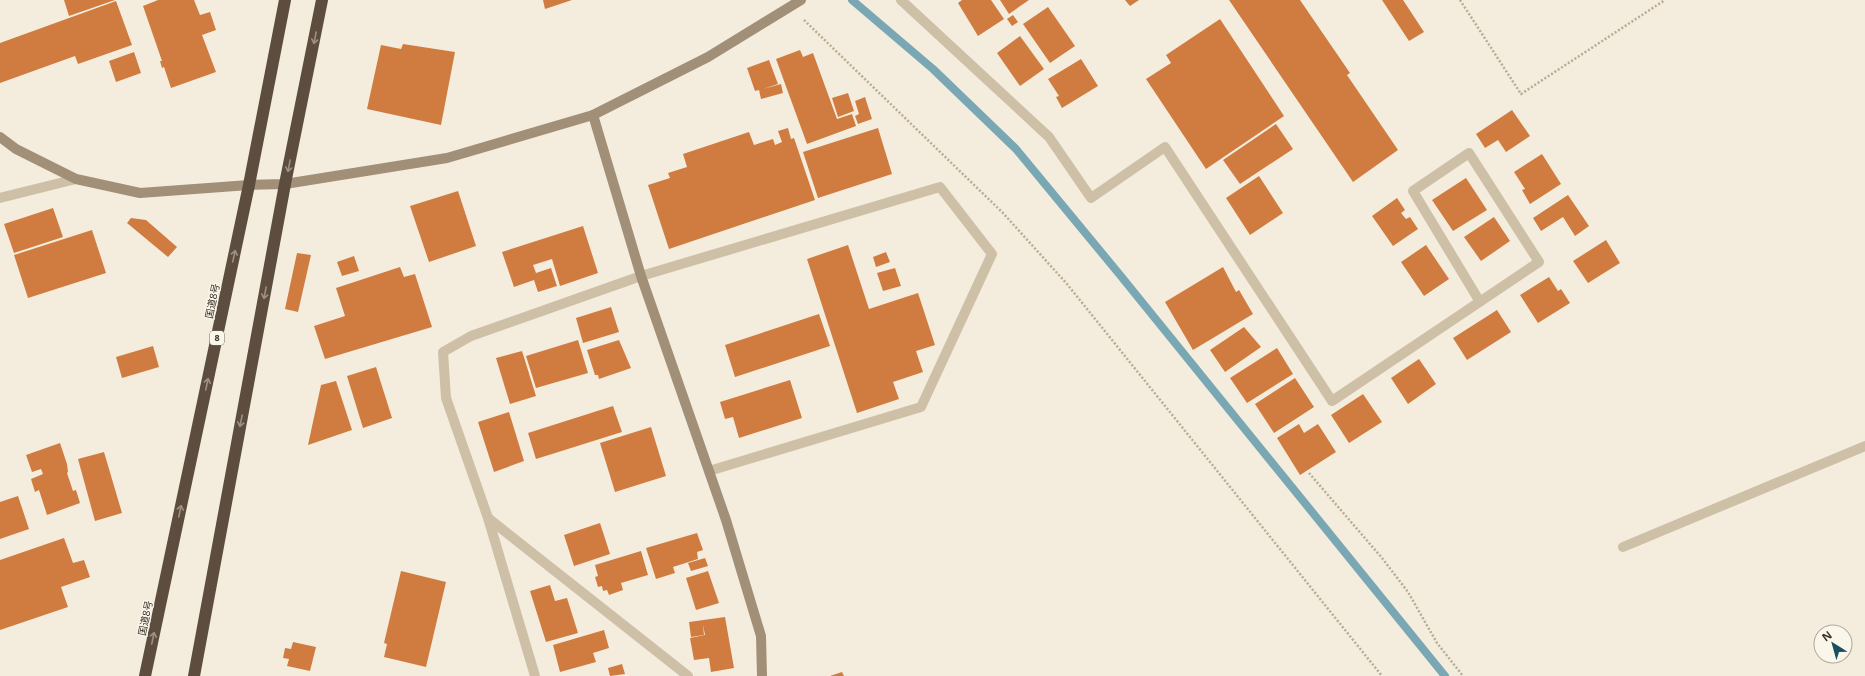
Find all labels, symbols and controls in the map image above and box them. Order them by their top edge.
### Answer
one-way arrow [310,31,318,44]
one-way arrow [285,159,293,172]
one-way arrow [230,250,238,263]
street label: 国道8号 [201,282,223,320]
one-way arrow [261,287,269,300]
road number: 8 [210,331,224,345]
one-way arrow [203,377,211,390]
one-way arrow [237,414,245,427]
one-way arrow [176,505,184,518]
street label: 国道8号 [134,599,156,637]
north arrow [1813,624,1853,664]
text: N [1819,627,1835,644]
one-way arrow [149,632,157,645]

